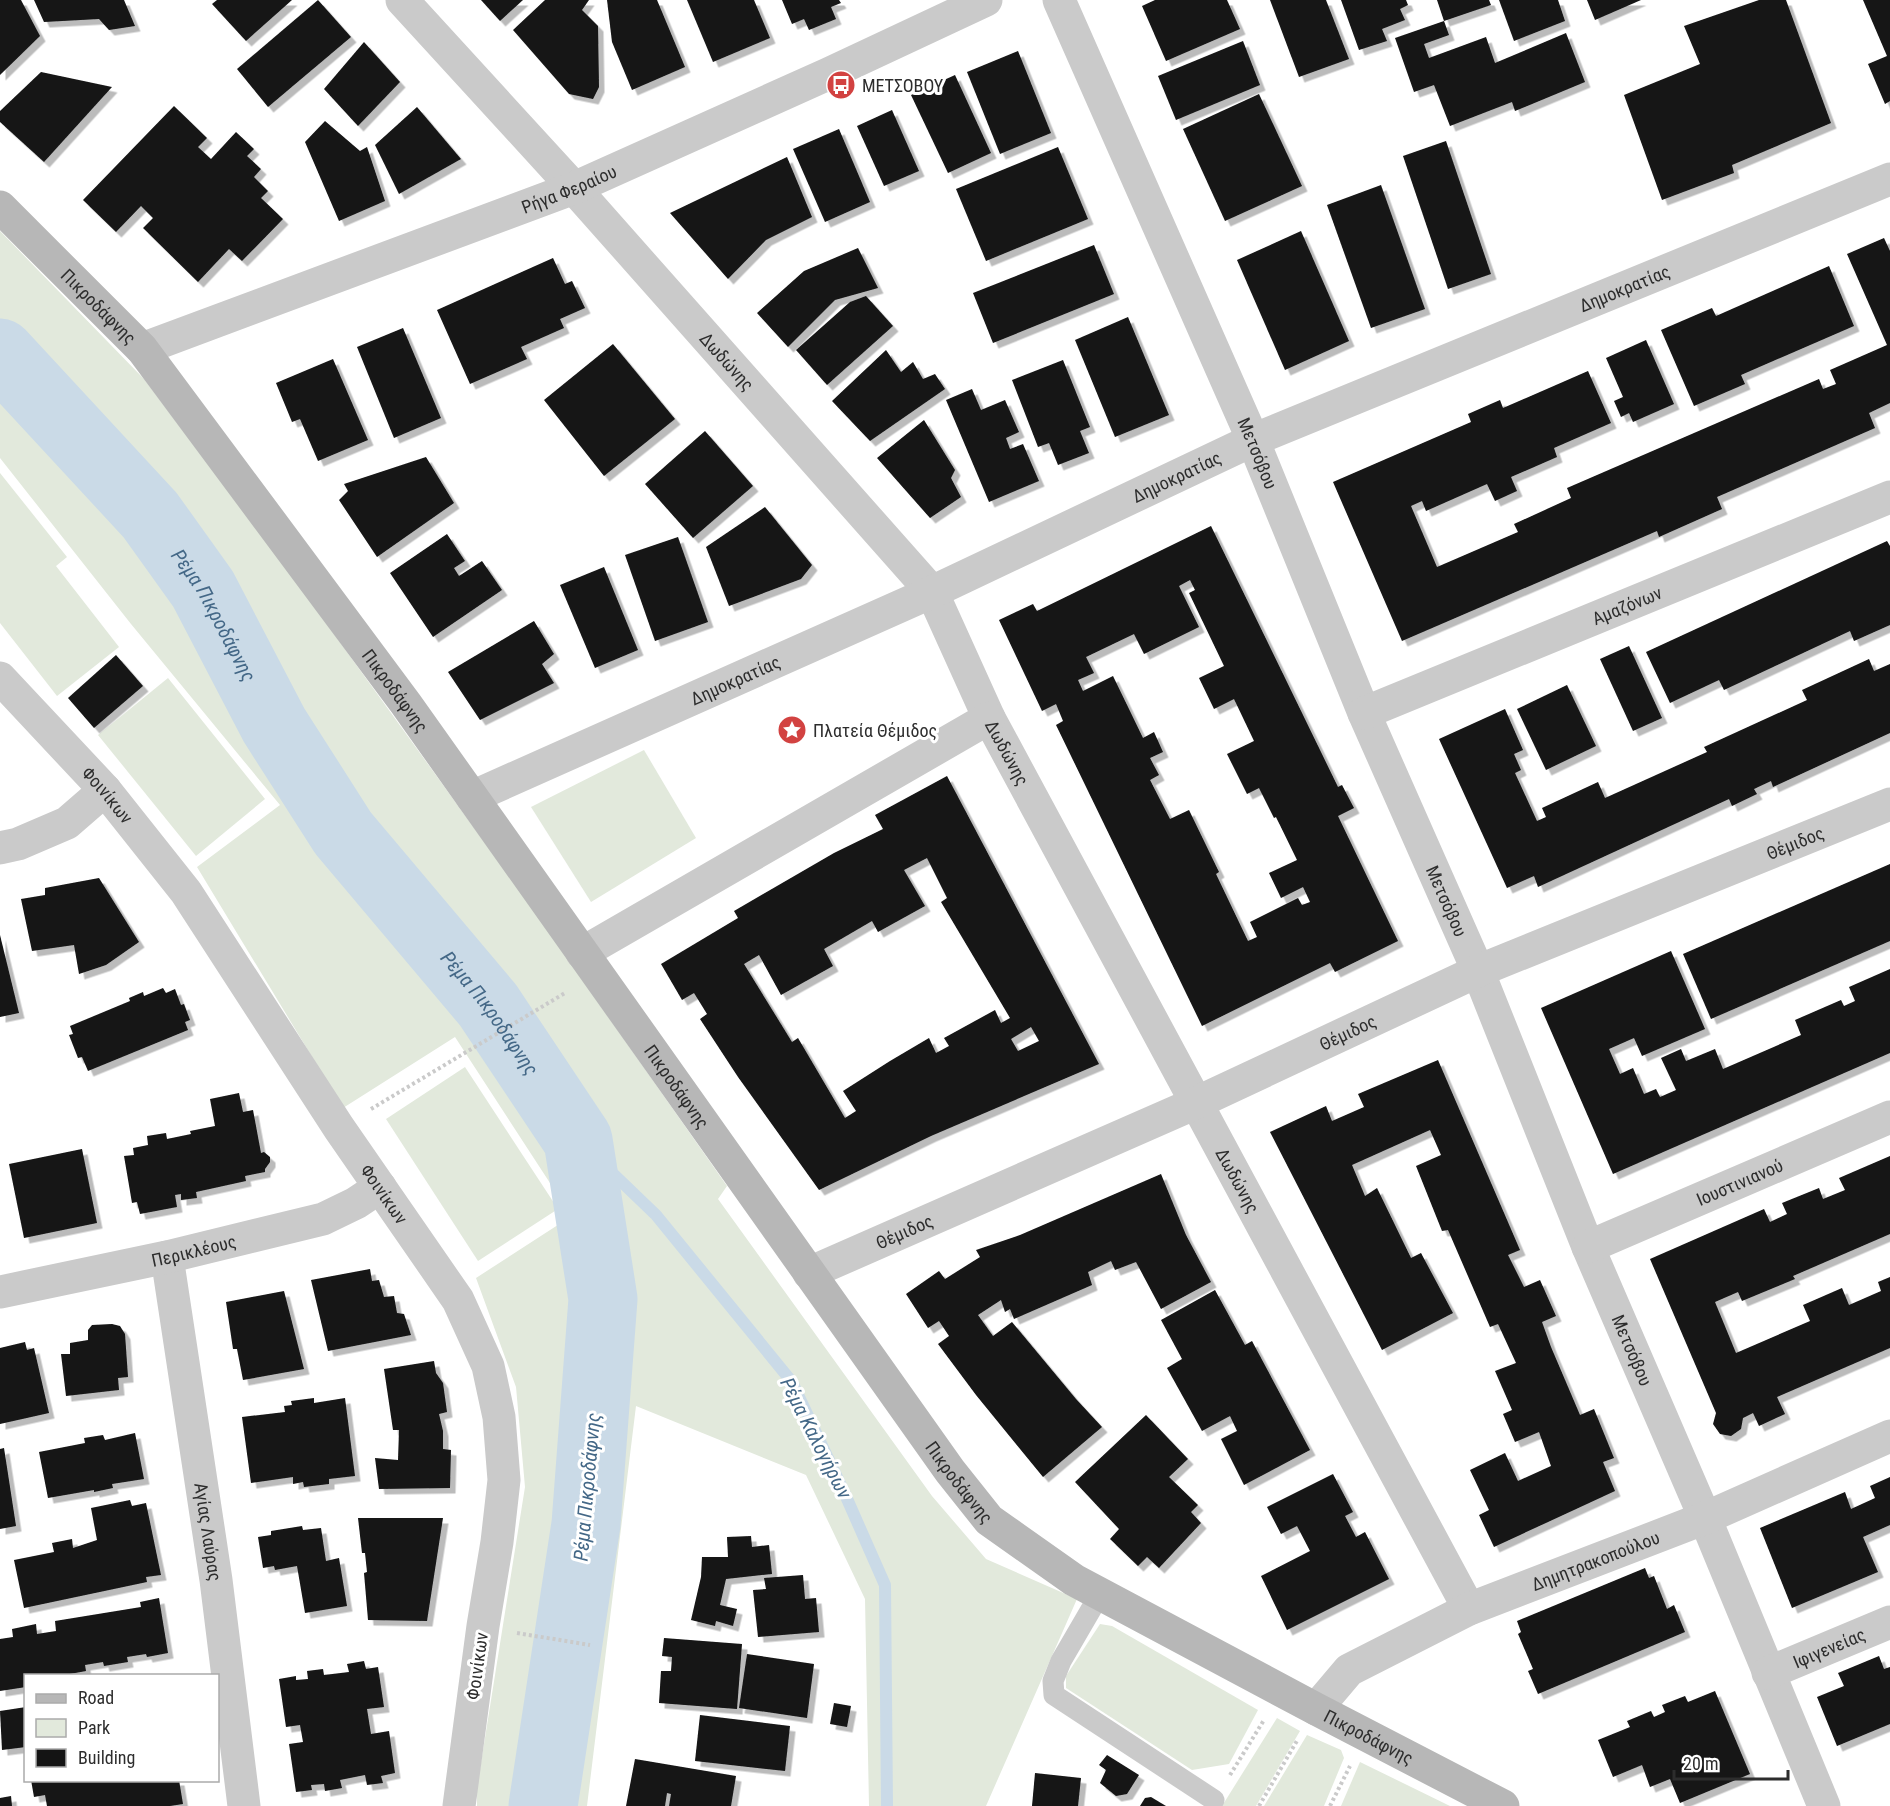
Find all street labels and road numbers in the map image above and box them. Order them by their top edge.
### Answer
street label: Ρήγα Φεραίου [518,160,620,217]
street label: Δημοκρατίας [1576,260,1673,316]
street label: Πικροδάφνης [57,264,141,348]
street label: Δωδώνης [696,328,759,395]
street label: Μετσόβου [1234,414,1282,492]
street label: Δημοκρατίας [1129,446,1224,506]
street label: Αμαζόνων [1589,581,1665,629]
street label: Πικροδάφνης [358,645,433,736]
street label: Δημοκρατίας [687,651,783,709]
street label: Δωδώνης [981,716,1034,789]
street label: Φοινίκων [78,762,138,828]
street label: Θέμιδος [1763,822,1827,864]
street label: Μετσόβου [1422,862,1472,940]
street label: Θέμιδος [1316,1010,1379,1054]
street label: Πικροδάφνης [640,1040,714,1132]
street label: Δωδώνης [1212,1144,1264,1216]
street label: Ιουστινιανού [1693,1154,1786,1210]
street label: Φοινίκων [357,1160,413,1228]
street label: Θέμιδος [872,1209,936,1253]
street label: Περικλέους [149,1230,238,1271]
street label: Μετσόβου [1608,1311,1657,1389]
street label: Πικροδάφνης [922,1437,998,1527]
street label: Αγίας Λαύρας [191,1481,227,1582]
street label: Δημητρακοπούλου [1528,1526,1662,1595]
street label: Ιφιγενείας [1790,1623,1868,1672]
street label: Φοινίκων [462,1631,492,1701]
street label: Πικροδάφνης [1321,1705,1417,1768]

